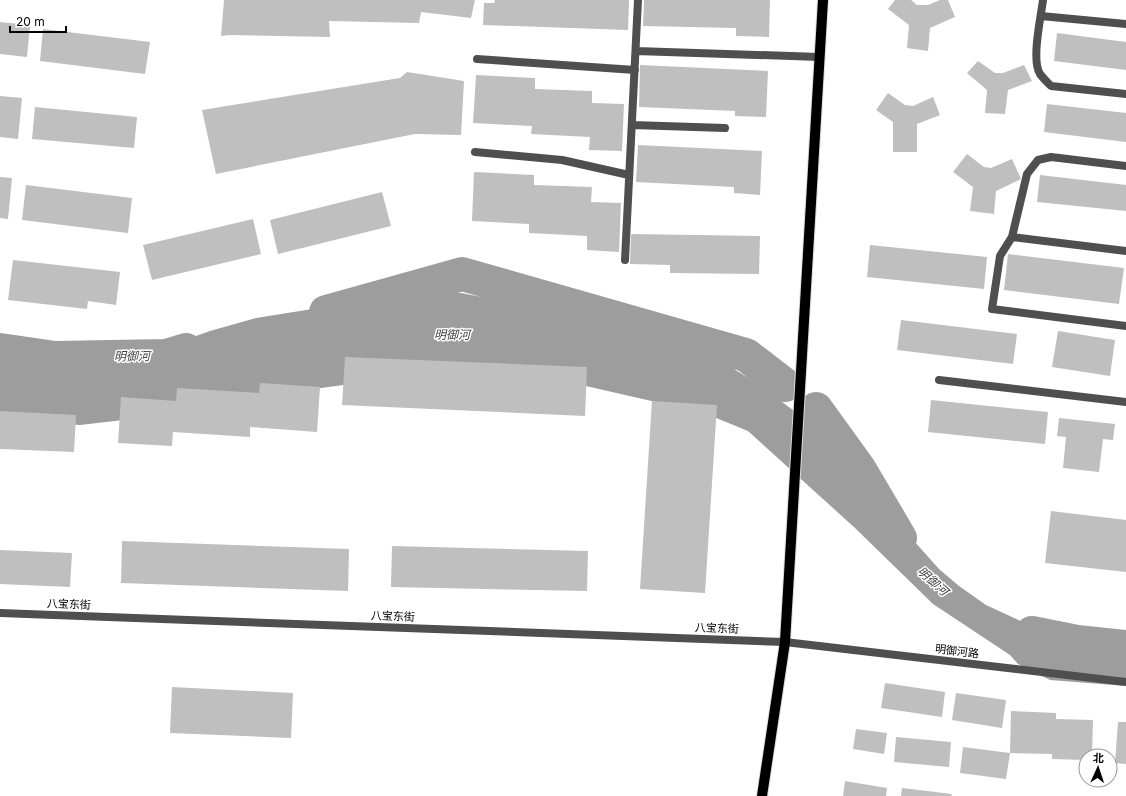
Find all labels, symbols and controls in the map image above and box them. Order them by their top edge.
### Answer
scale bar [10,8,66,34]
text: 20 m [16,14,45,29]
water label: 明御河 [434,327,472,342]
water label: 明御河 [114,348,152,364]
water label: 明御河 [915,563,953,600]
street label: 八宝东街 [47,596,91,612]
street label: 八宝东街 [371,608,415,624]
street label: 八宝东街 [695,620,739,636]
street label: 明御河路 [934,641,980,661]
north arrow [1078,748,1118,788]
text: 北 [1093,751,1104,765]

